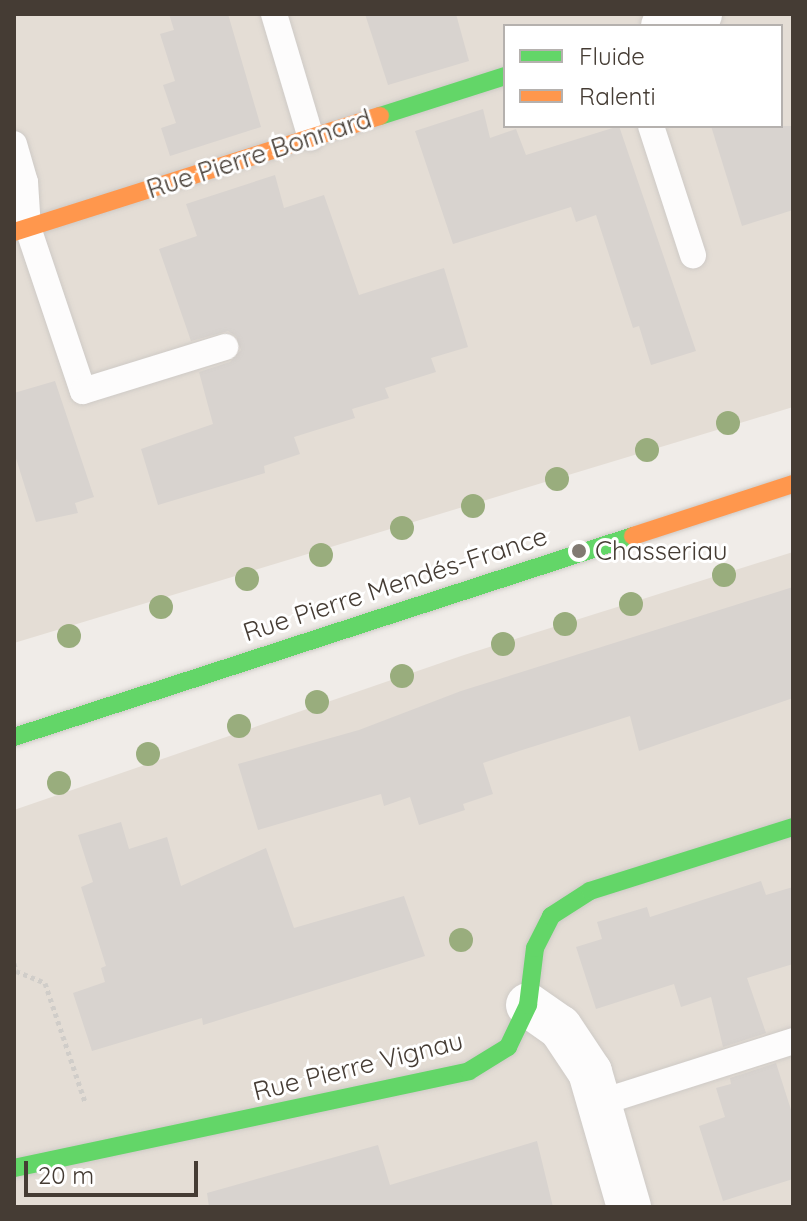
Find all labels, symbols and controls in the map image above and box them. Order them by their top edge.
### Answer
legend [503,24,783,128]
text: Fluide [579,41,645,71]
text: Ralenti [579,81,656,111]
street label: Rue Pierre Bonnard [143,103,375,205]
street label: Rue Pierre Mendés-France [239,520,551,648]
place label: Chasseriau [595,535,727,567]
marker: Chasseriau [570,542,588,560]
street label: Rue Pierre Vignau [250,1025,466,1107]
scale bar [28,1145,202,1195]
text: 20 m [38,1160,94,1190]

